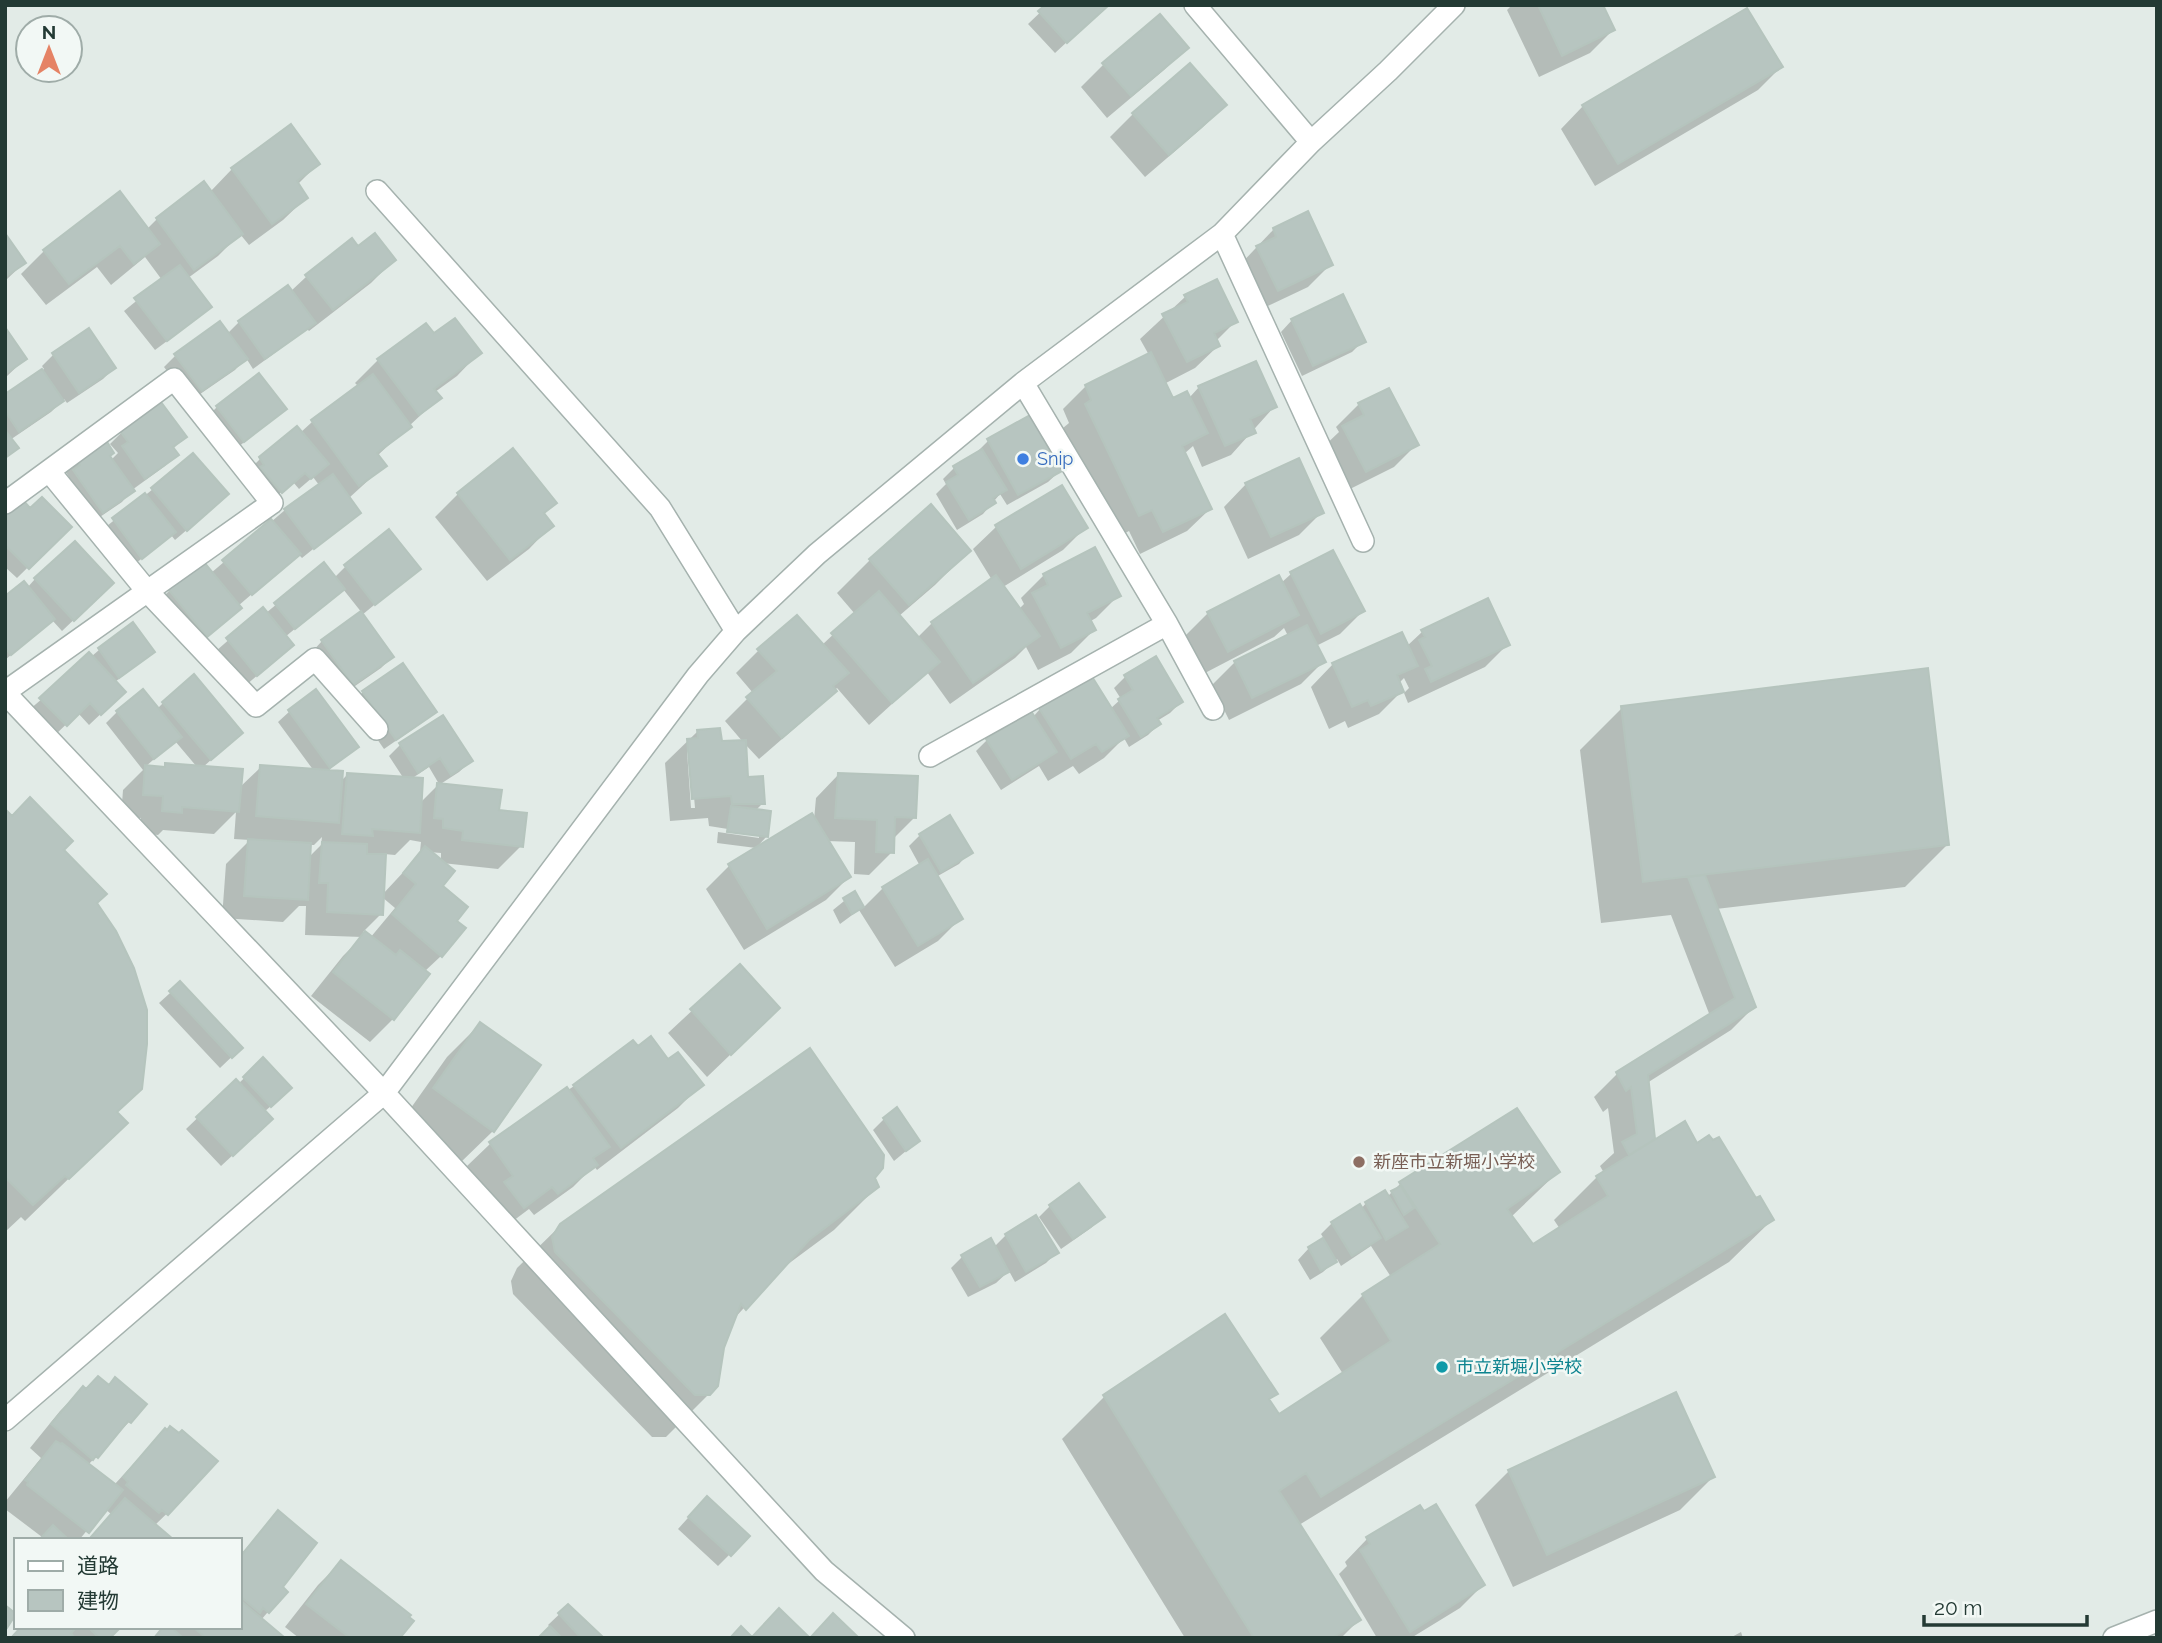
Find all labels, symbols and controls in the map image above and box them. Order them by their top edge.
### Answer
north arrow [14,14,84,84]
text: N [42,21,56,43]
place label: Snip [1037,448,1073,469]
marker: Snip [1015,451,1031,467]
place label: 新座市立新堀小学校 [1373,1151,1535,1172]
marker: 新座市立新堀小学校 [1351,1154,1367,1170]
place label: 市立新堀小学校 [1456,1356,1582,1377]
marker: 市立新堀小学校 [1434,1359,1450,1375]
legend [14,1538,242,1629]
text: 道路 [77,1553,119,1578]
scale bar [1924,1584,2087,1628]
text: 建物 [77,1588,119,1613]
text: 20 m [1934,1595,1982,1620]

